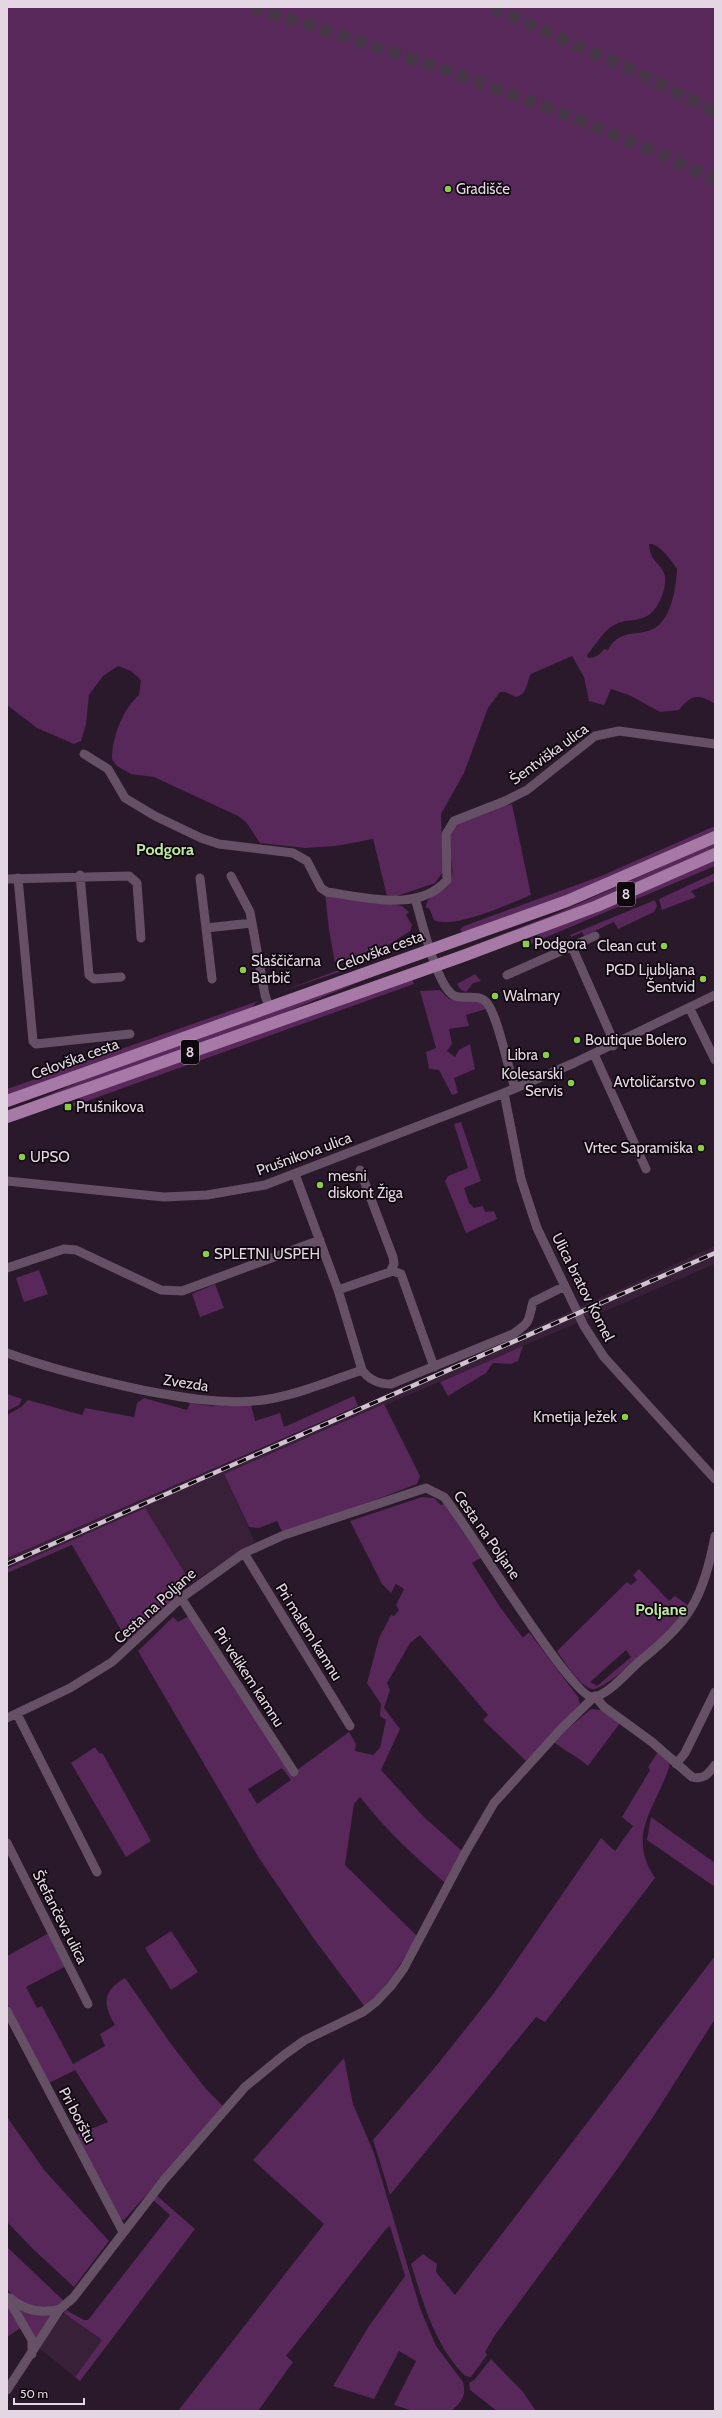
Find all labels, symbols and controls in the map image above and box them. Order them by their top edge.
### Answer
place label: Gradišče [456,180,510,198]
marker: Gradišče [443,184,453,194]
street label: Šentviška ulica [506,718,592,788]
district label: Podgora [136,840,194,859]
road number: 8 [617,882,635,906]
street label: Celovška cesta [334,927,427,975]
place label: Podgora [534,935,587,953]
place label: Clean cut [597,937,656,955]
marker: Podgora [521,939,531,949]
marker: Clean cut [659,941,669,951]
place label: Slaščičarna Barbič [251,952,322,987]
place label: PGD Ljubljana Šentvid [606,961,696,996]
marker: Slaščičarna Barbič [238,965,248,975]
marker: PGD Ljubljana Šentvid [698,974,708,984]
place label: Walmary [503,987,560,1005]
marker: Walmary [490,991,500,1001]
place label: Boutique Bolero [585,1031,687,1049]
street label: Celovška cesta [29,1035,122,1083]
marker: Boutique Bolero [572,1035,582,1045]
road number: 8 [181,1040,199,1064]
place label: Libra [507,1046,539,1064]
marker: Libra [541,1050,551,1060]
place label: Kolesarski Servis [501,1065,563,1100]
place label: Avtoličarstvo [613,1073,695,1091]
marker: Avtoličarstvo [698,1077,708,1087]
marker: Kolesarski Servis [566,1078,576,1088]
place label: Prušnikova [76,1098,145,1116]
marker: Prušnikova [63,1102,73,1112]
street label: Prušnikova ulica [254,1128,355,1180]
place label: Vrtec Sapramiška [584,1139,694,1157]
marker: Vrtec Sapramiška [696,1143,706,1153]
place label: UPSO [30,1148,70,1166]
marker: UPSO [17,1152,27,1162]
place label: mesni diskont Žiga [328,1167,404,1202]
marker: mesni diskont Žiga [315,1180,325,1190]
street label: Ulica bratov Komel [548,1230,618,1345]
place label: SPLETNI USPEH [214,1245,320,1263]
marker: SPLETNI USPEH [201,1249,211,1259]
street label: Zvezda [162,1371,211,1396]
place label: Kmetija Ježek [533,1408,617,1426]
marker: Kmetija Ježek [620,1412,630,1422]
street label: Cesta na Poljane [450,1487,524,1583]
street label: Cesta na Poljane [110,1564,200,1648]
street label: Pri malem kamnu [272,1580,346,1684]
district label: Poljane [635,1600,687,1619]
street label: Pri velikem kamnu [210,1624,288,1730]
street label: Štefančeva ulica [29,1867,93,1967]
street label: Pri borštu [55,2084,99,2146]
scale bar [14,2380,84,2406]
text: 50 m [20,2386,48,2401]

